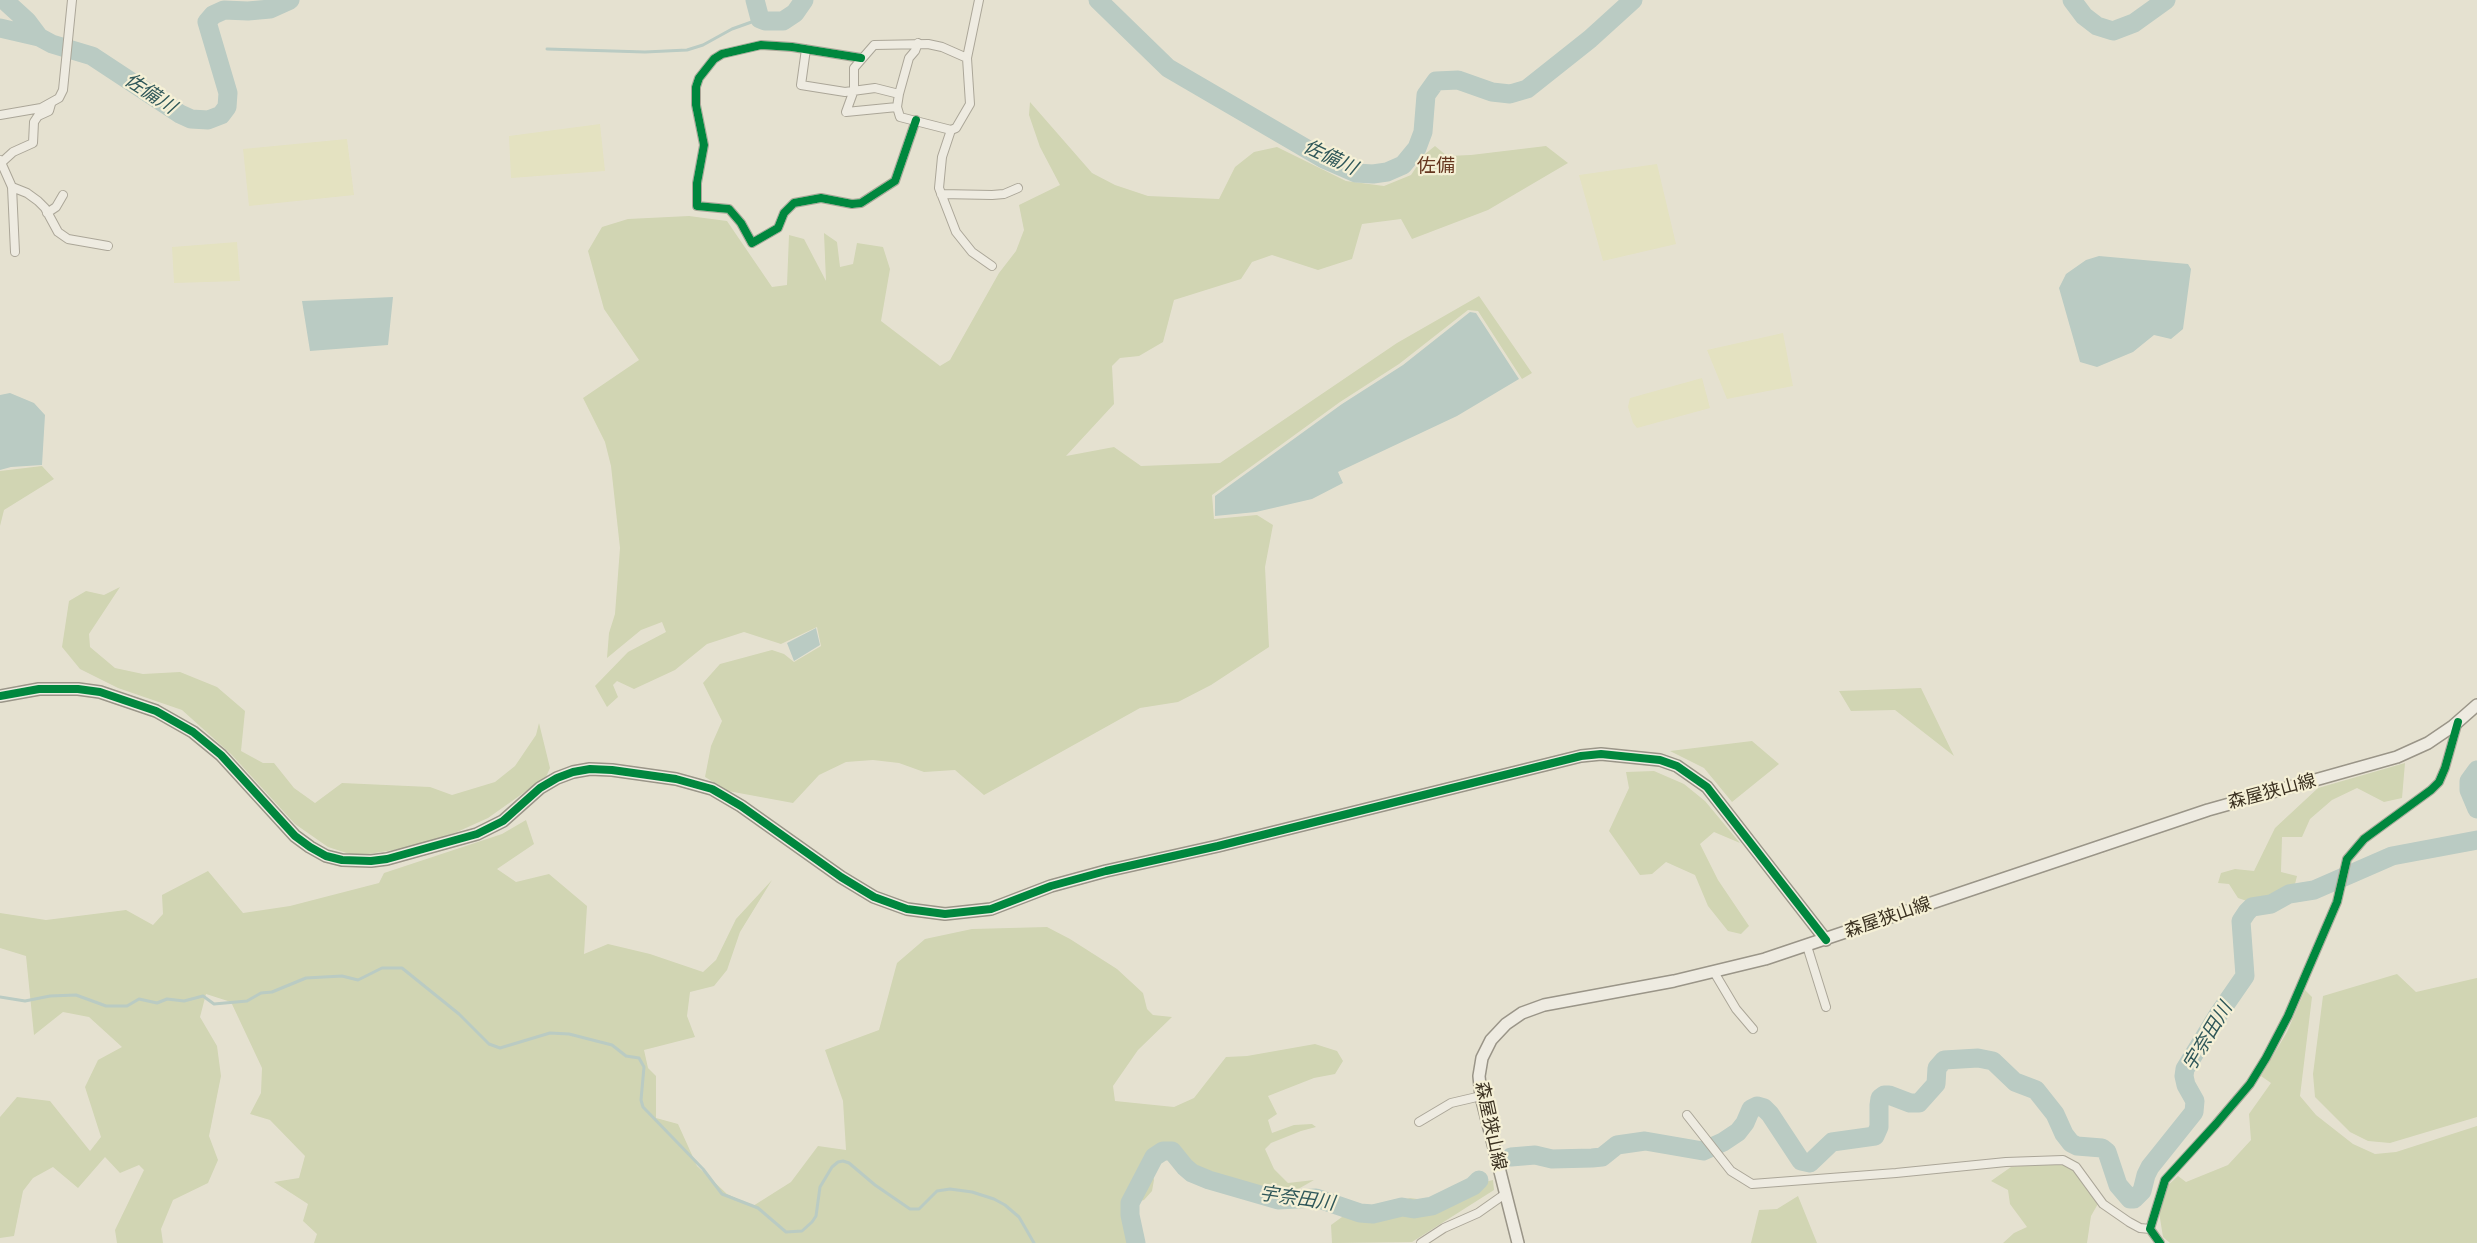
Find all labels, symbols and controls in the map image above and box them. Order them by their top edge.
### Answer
water label: 佐備川 [120,69,180,119]
water label: 佐備川 [1299,136,1361,180]
district label: 佐備 [1417,156,1455,178]
street label: 森屋狭山線 [2226,770,2318,814]
street label: 森屋狭山線 [1842,893,1934,943]
water label: 宇奈田川 [2179,999,2237,1075]
street label: 森屋狭山線 [1470,1080,1510,1172]
water label: 宇奈田川 [1258,1182,1336,1216]

